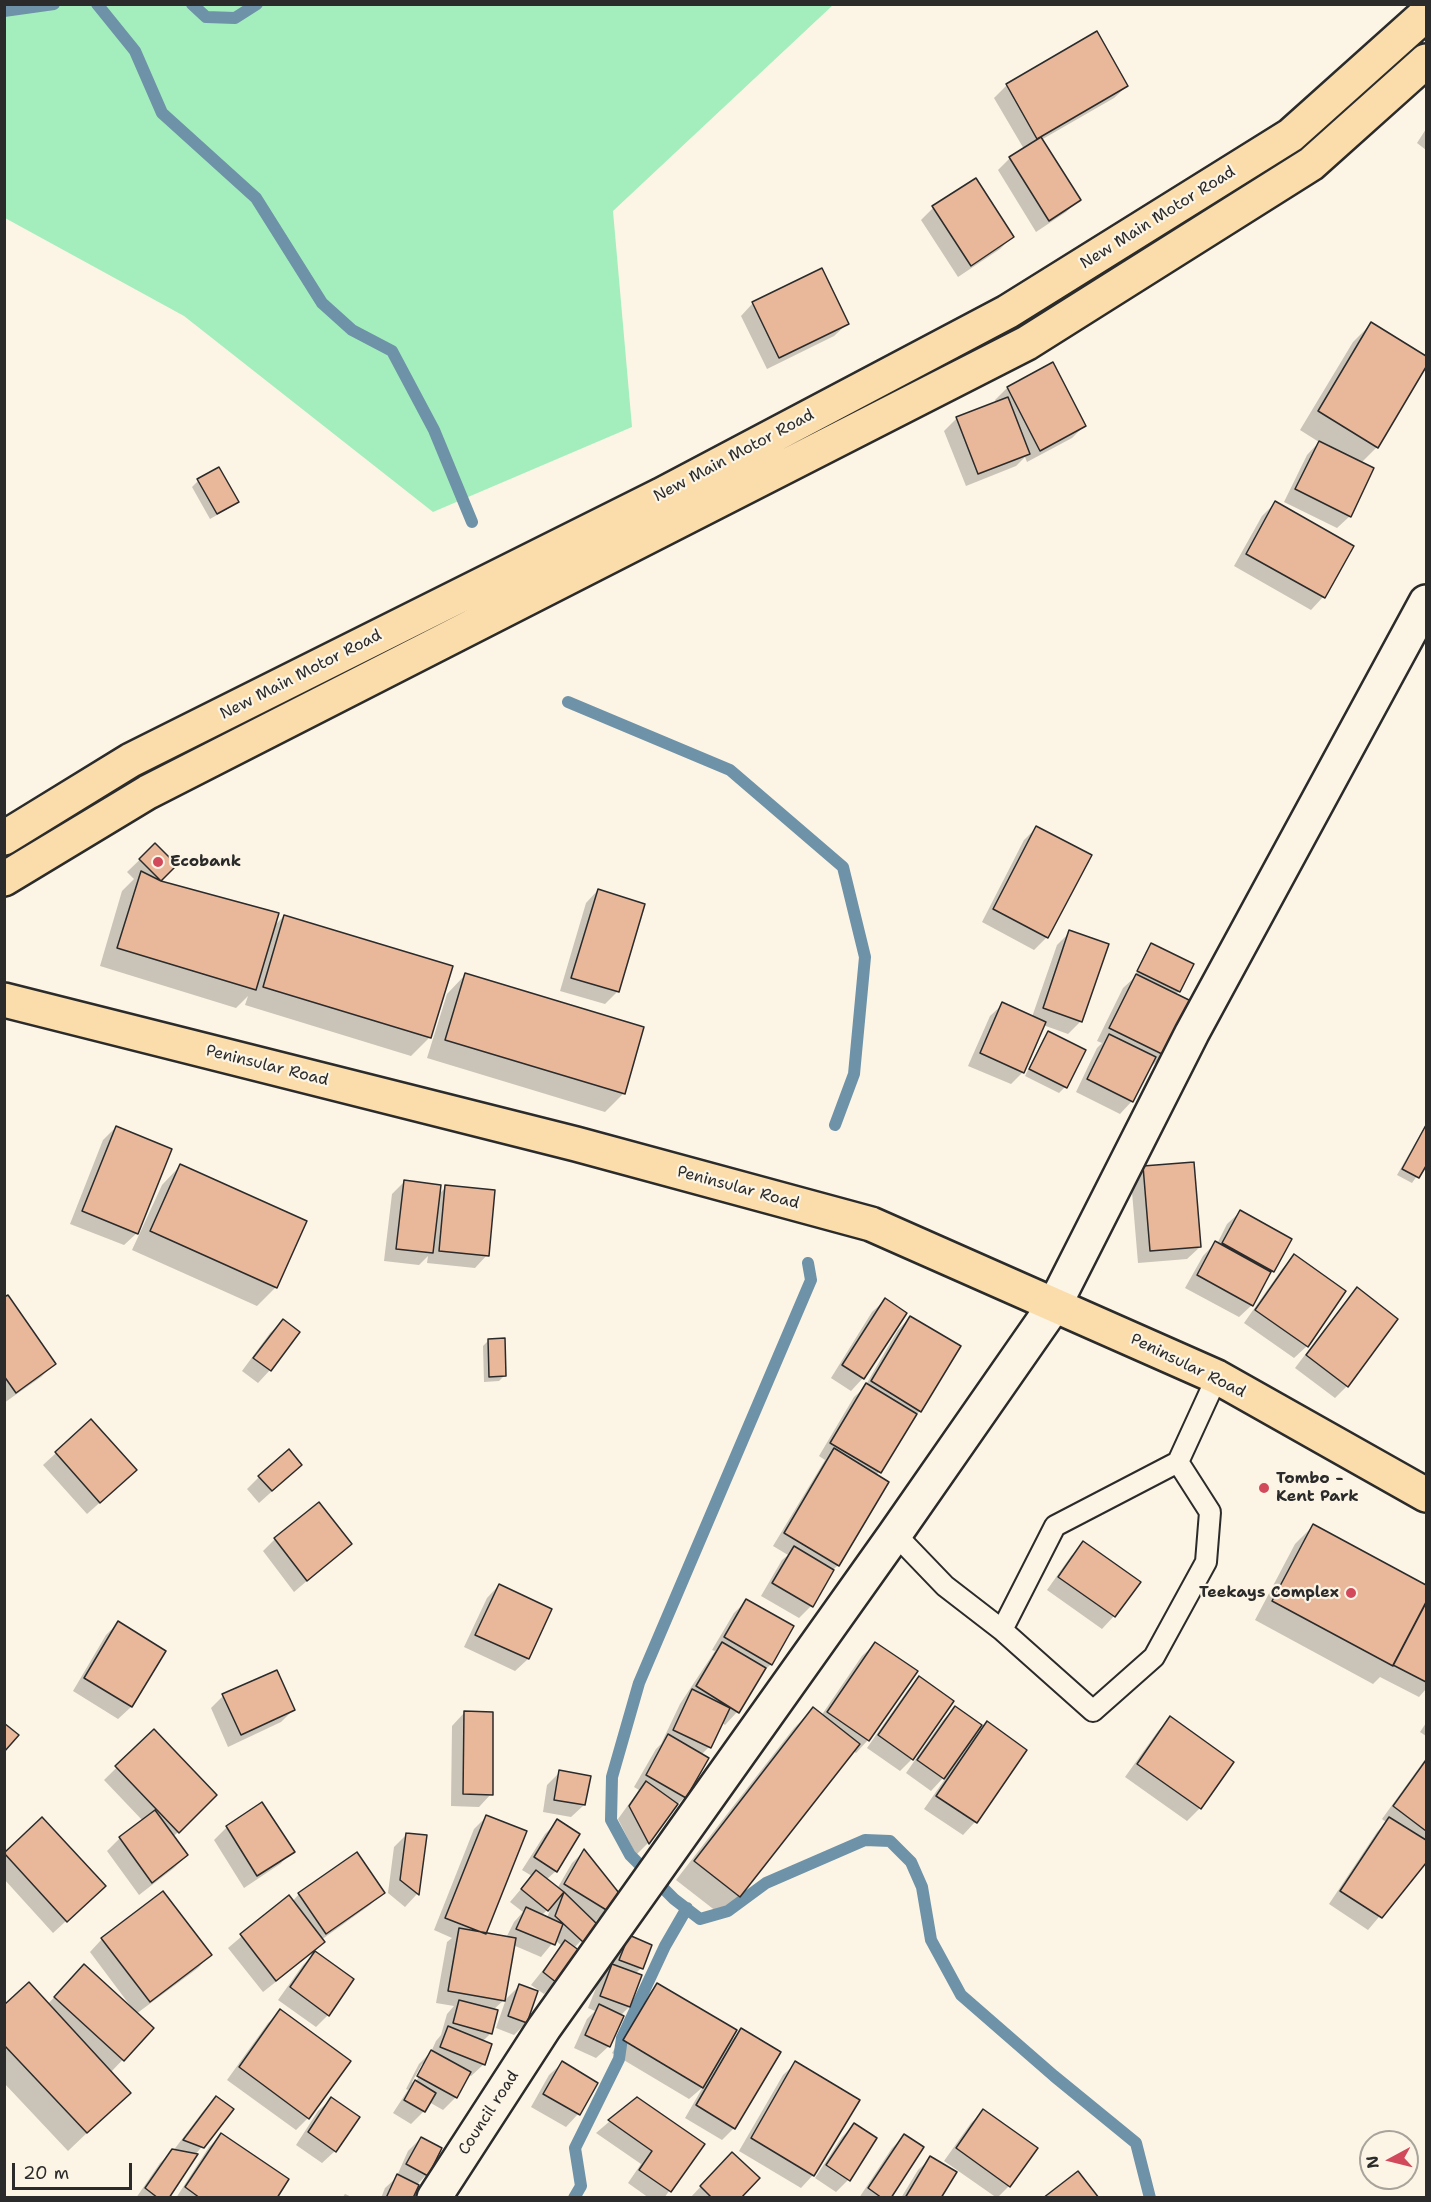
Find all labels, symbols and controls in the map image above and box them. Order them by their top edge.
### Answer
street label: New Main Motor Road [1077,162,1239,274]
street label: New Main Motor Road [650,406,818,506]
street label: New Main Motor Road [217,626,385,724]
place label: Ecobank [170,852,241,872]
marker: Ecobank [151,855,165,869]
street label: Peninsular Road [204,1041,330,1091]
street label: Peninsular Road [675,1162,801,1214]
street label: Peninsular Road [1127,1330,1249,1402]
place label: Tombo - Kent Park [1276,1469,1359,1507]
marker: Tombo - Kent Park [1257,1481,1271,1495]
place label: Teekays Complex [1199,1583,1339,1603]
marker: Teekays Complex [1344,1586,1358,1600]
street label: Council road [455,2067,523,2159]
north arrow [1359,2130,1419,2190]
scale bar [15,2151,135,2189]
text: N [1361,2154,1384,2170]
text: 20 m [23,2161,69,2185]

